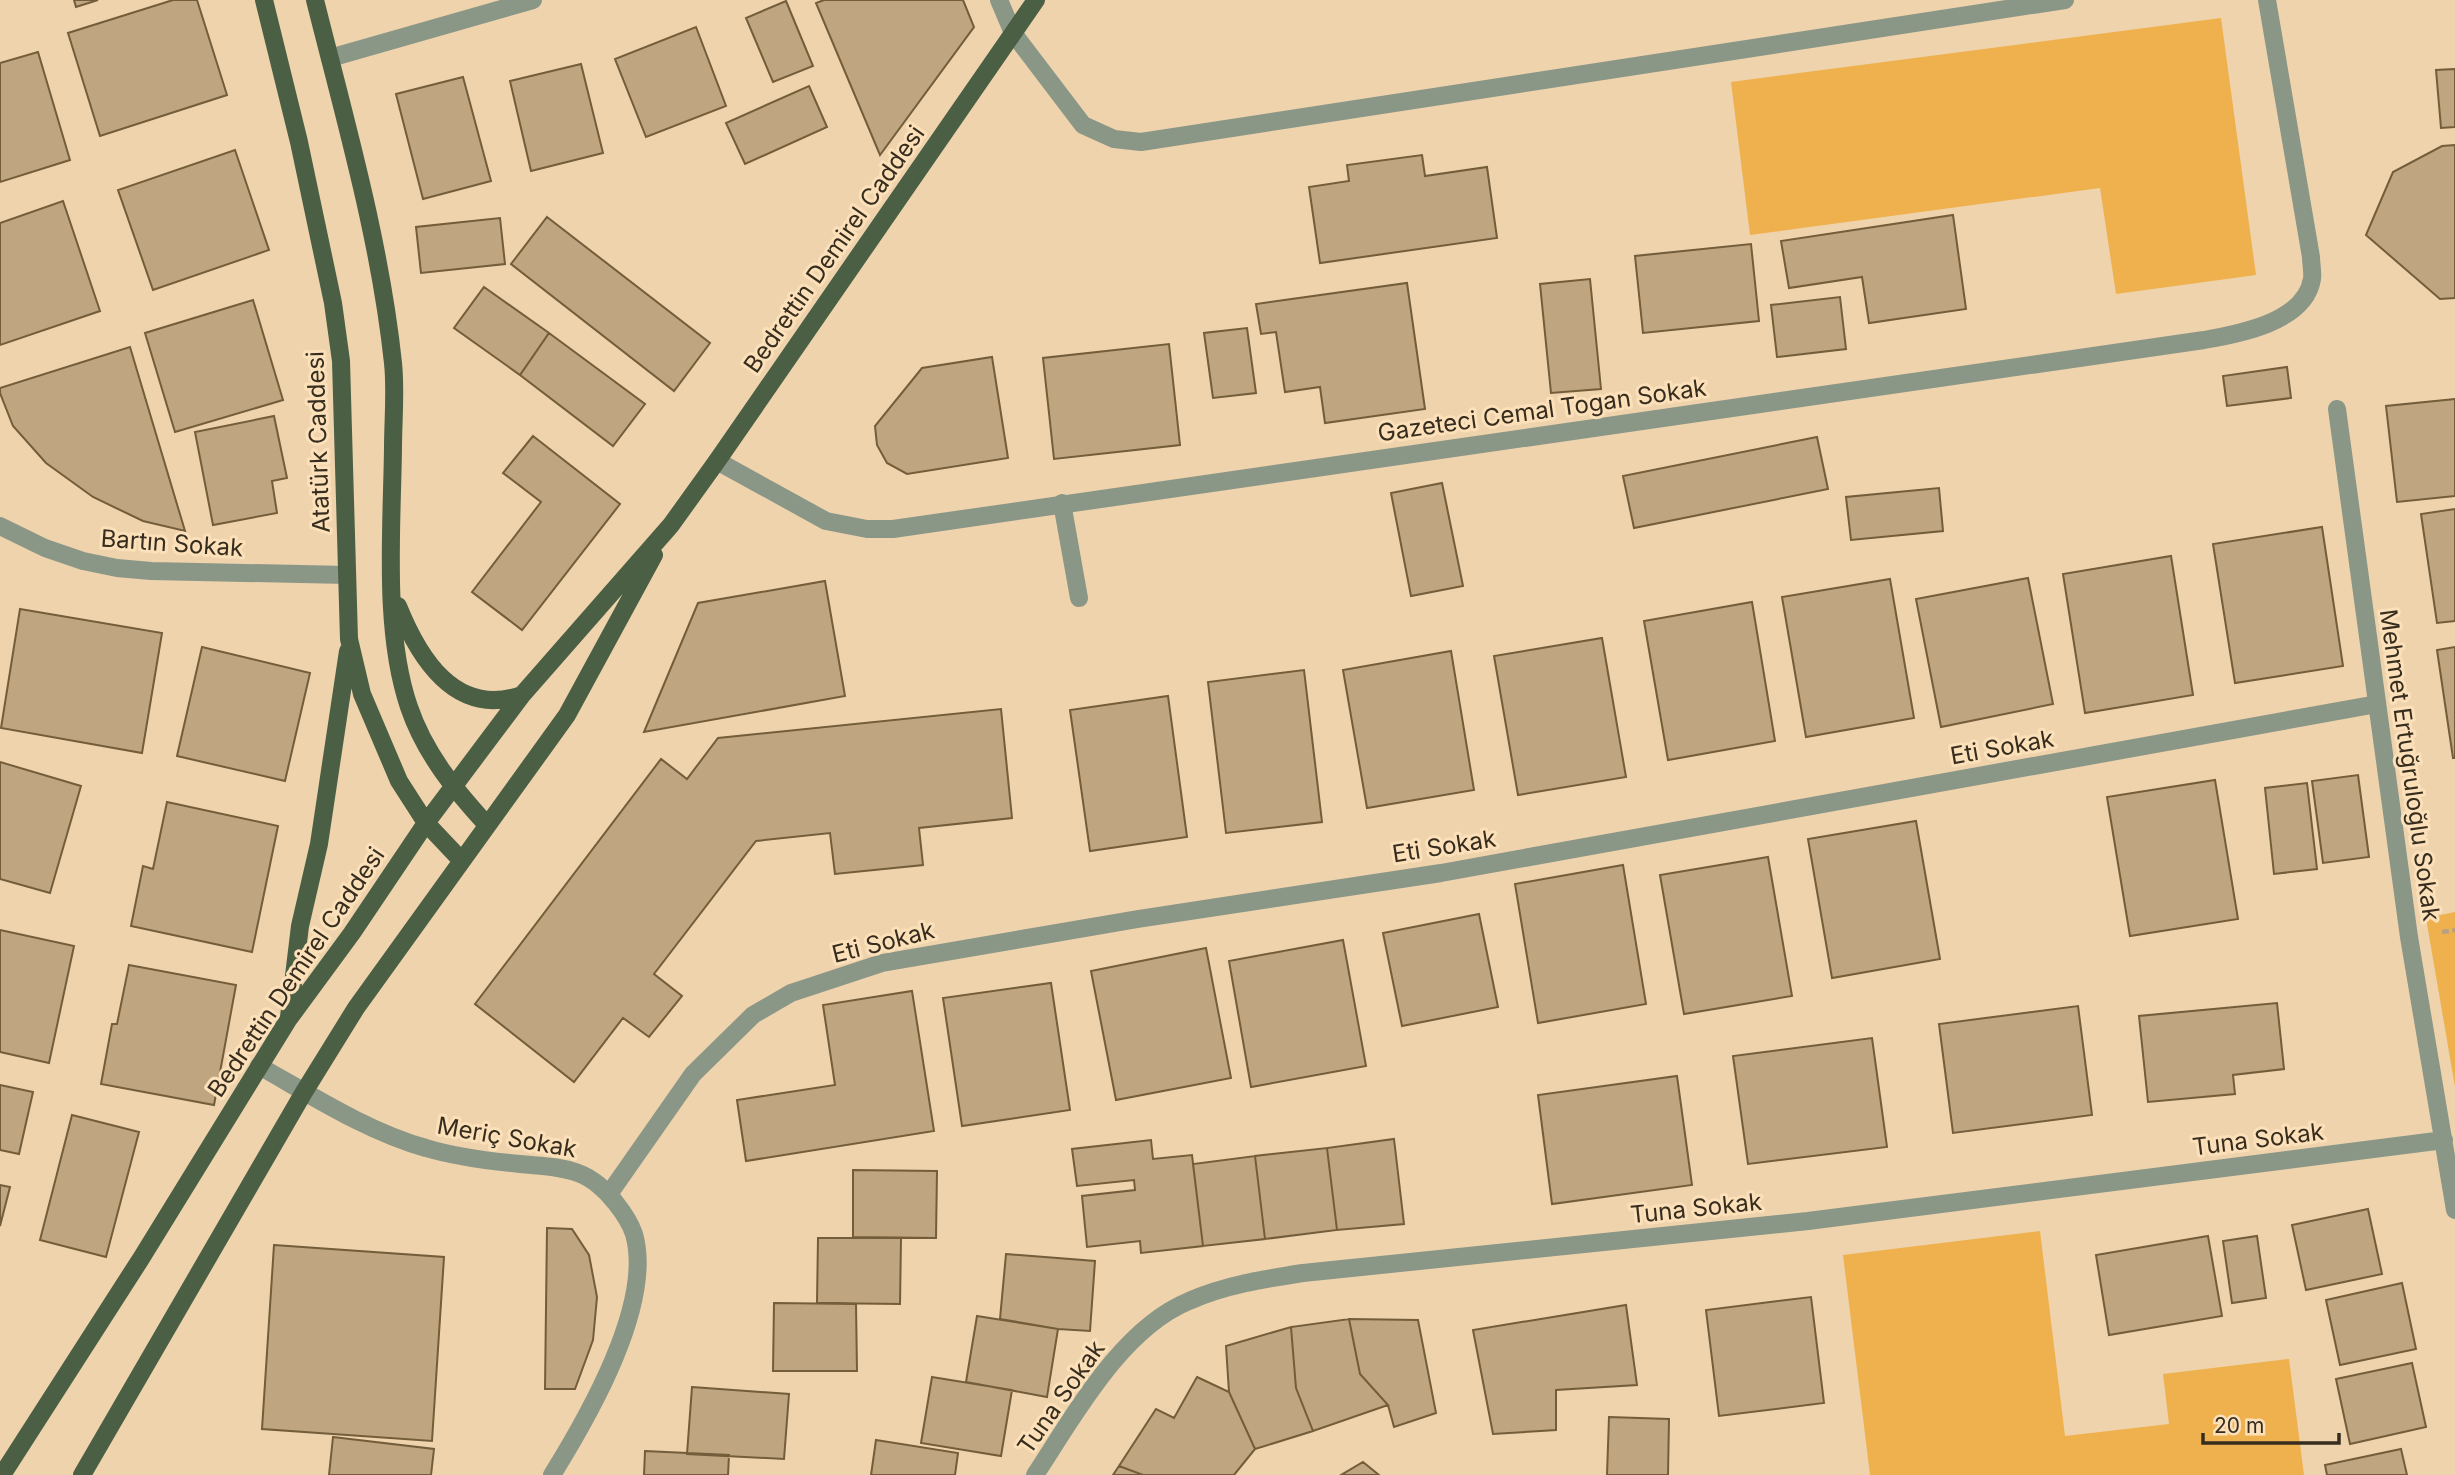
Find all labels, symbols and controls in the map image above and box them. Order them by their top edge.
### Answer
street label: Bedrettin Demirel Caddesi [737,120,931,378]
street label: Atatürk Caddesi [300,351,336,533]
street label: Gazeteci Cemal Togan Sokak [1376,373,1708,447]
street label: Bartın Sokak [100,524,244,562]
street label: Mehmet Ertuğruloğlu Sokak [2374,607,2446,923]
street label: Eti Sokak [1948,724,2056,770]
street label: Eti Sokak [1390,824,1498,868]
street label: Bedrettin Demirel Caddesi [201,842,391,1102]
street label: Eti Sokak [829,915,937,969]
street label: Meriç Sokak [435,1110,579,1164]
street label: Tuna Sokak [2191,1117,2325,1161]
street label: Tuna Sokak [1629,1187,1763,1229]
street label: Tuna Sokak [1011,1335,1111,1459]
scale bar [2203,1402,2340,1446]
text: 20 m [2214,1413,2264,1438]

